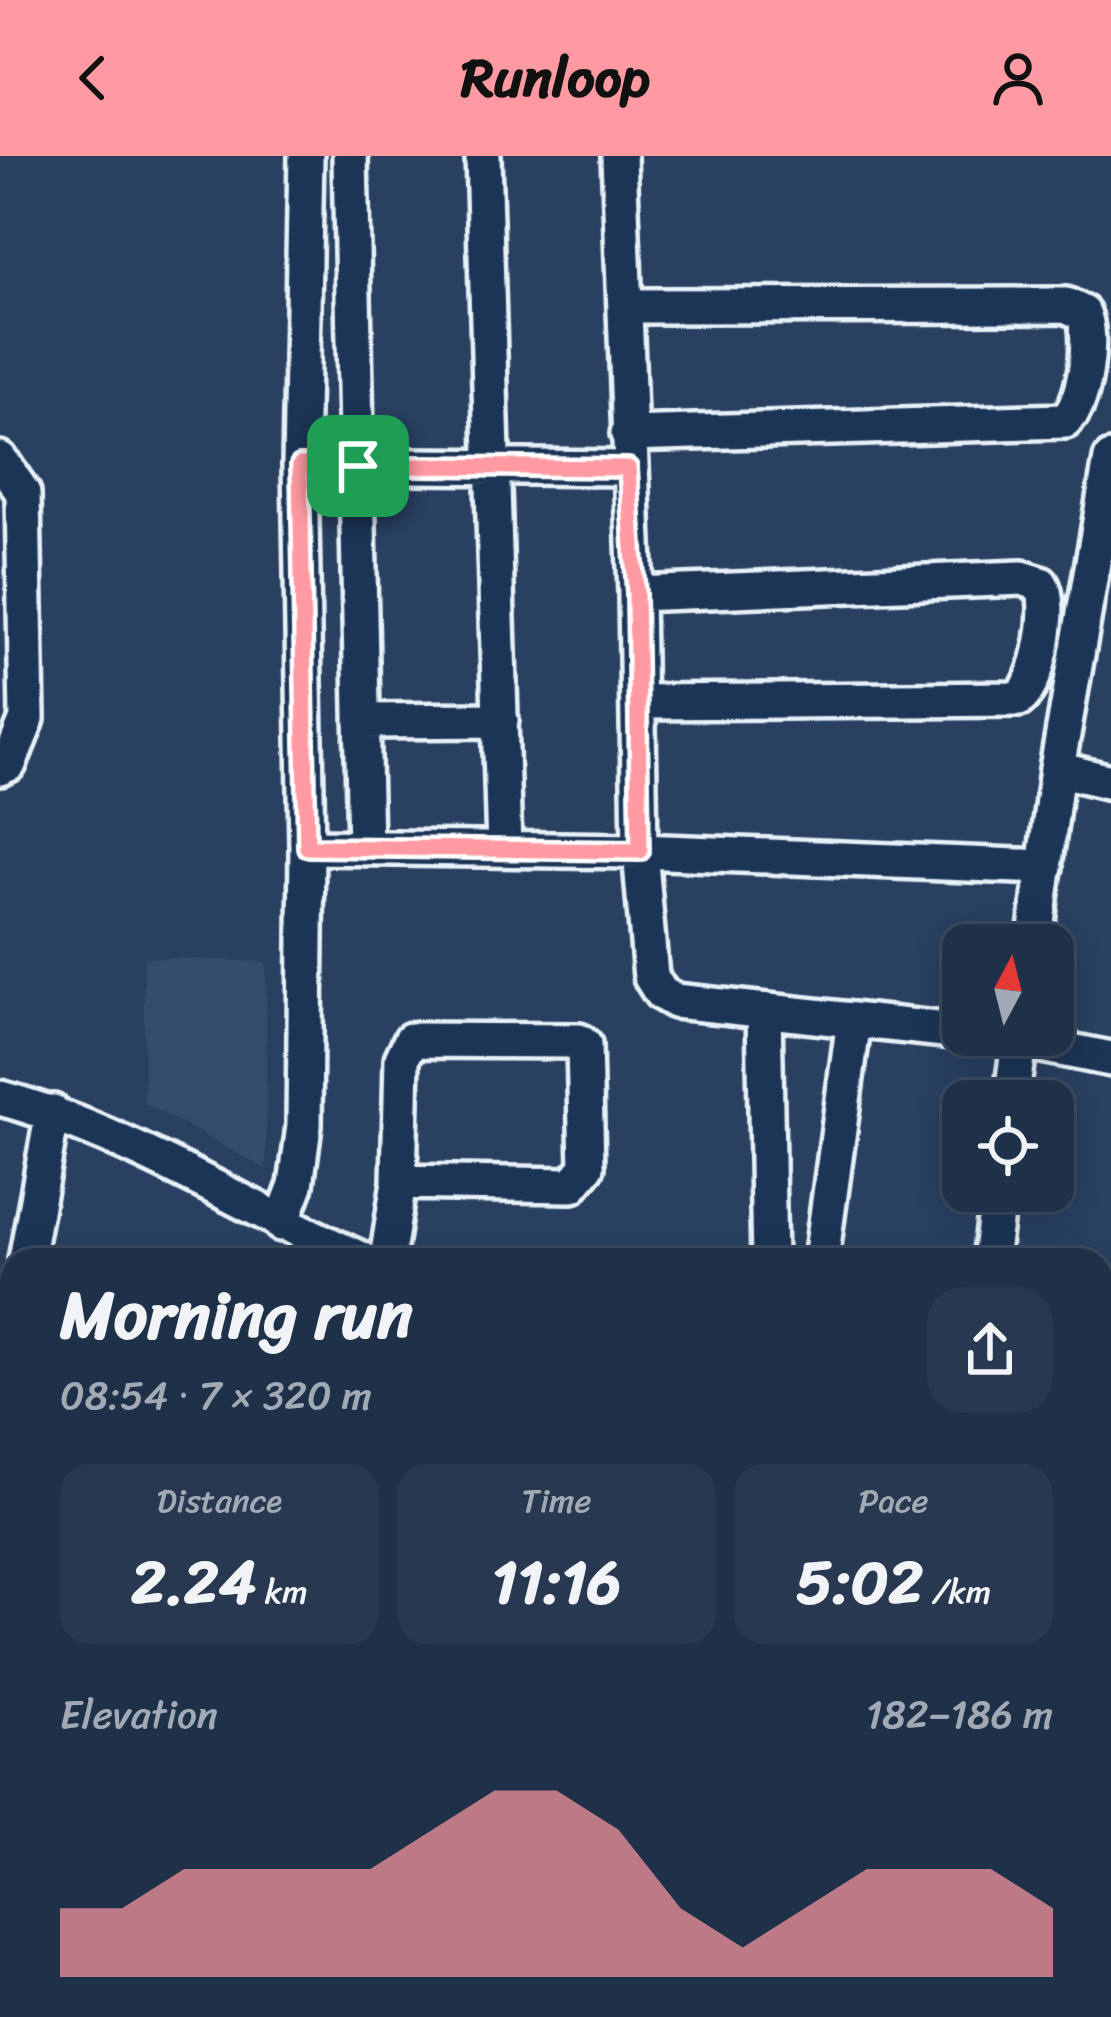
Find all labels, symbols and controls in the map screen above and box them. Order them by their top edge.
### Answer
text: Runloop [461,30,650,126]
icon: back [60,45,126,111]
icon: person [985,45,1051,111]
pin [307,415,409,517]
icon: arrive [325,433,391,499]
north arrow [942,924,1074,1056]
map controls [942,924,1074,1212]
button: locate [942,1080,1074,1212]
text: Morning run [60,1257,413,1374]
button: share [927,1287,1053,1413]
text: 08:54 · 7 × 320 m [60,1361,372,1430]
text: Distance [157,1472,282,1530]
text: Time [522,1472,591,1530]
text: Pace [858,1472,929,1530]
text: 2.24 [131,1530,256,1636]
text: 11:16 [492,1530,621,1636]
text: 5:02 [796,1530,923,1636]
text: km [256,1563,308,1621]
text: /km [923,1563,991,1621]
text: Elevation [60,1680,218,1749]
text: 182–186 m [866,1680,1053,1749]

